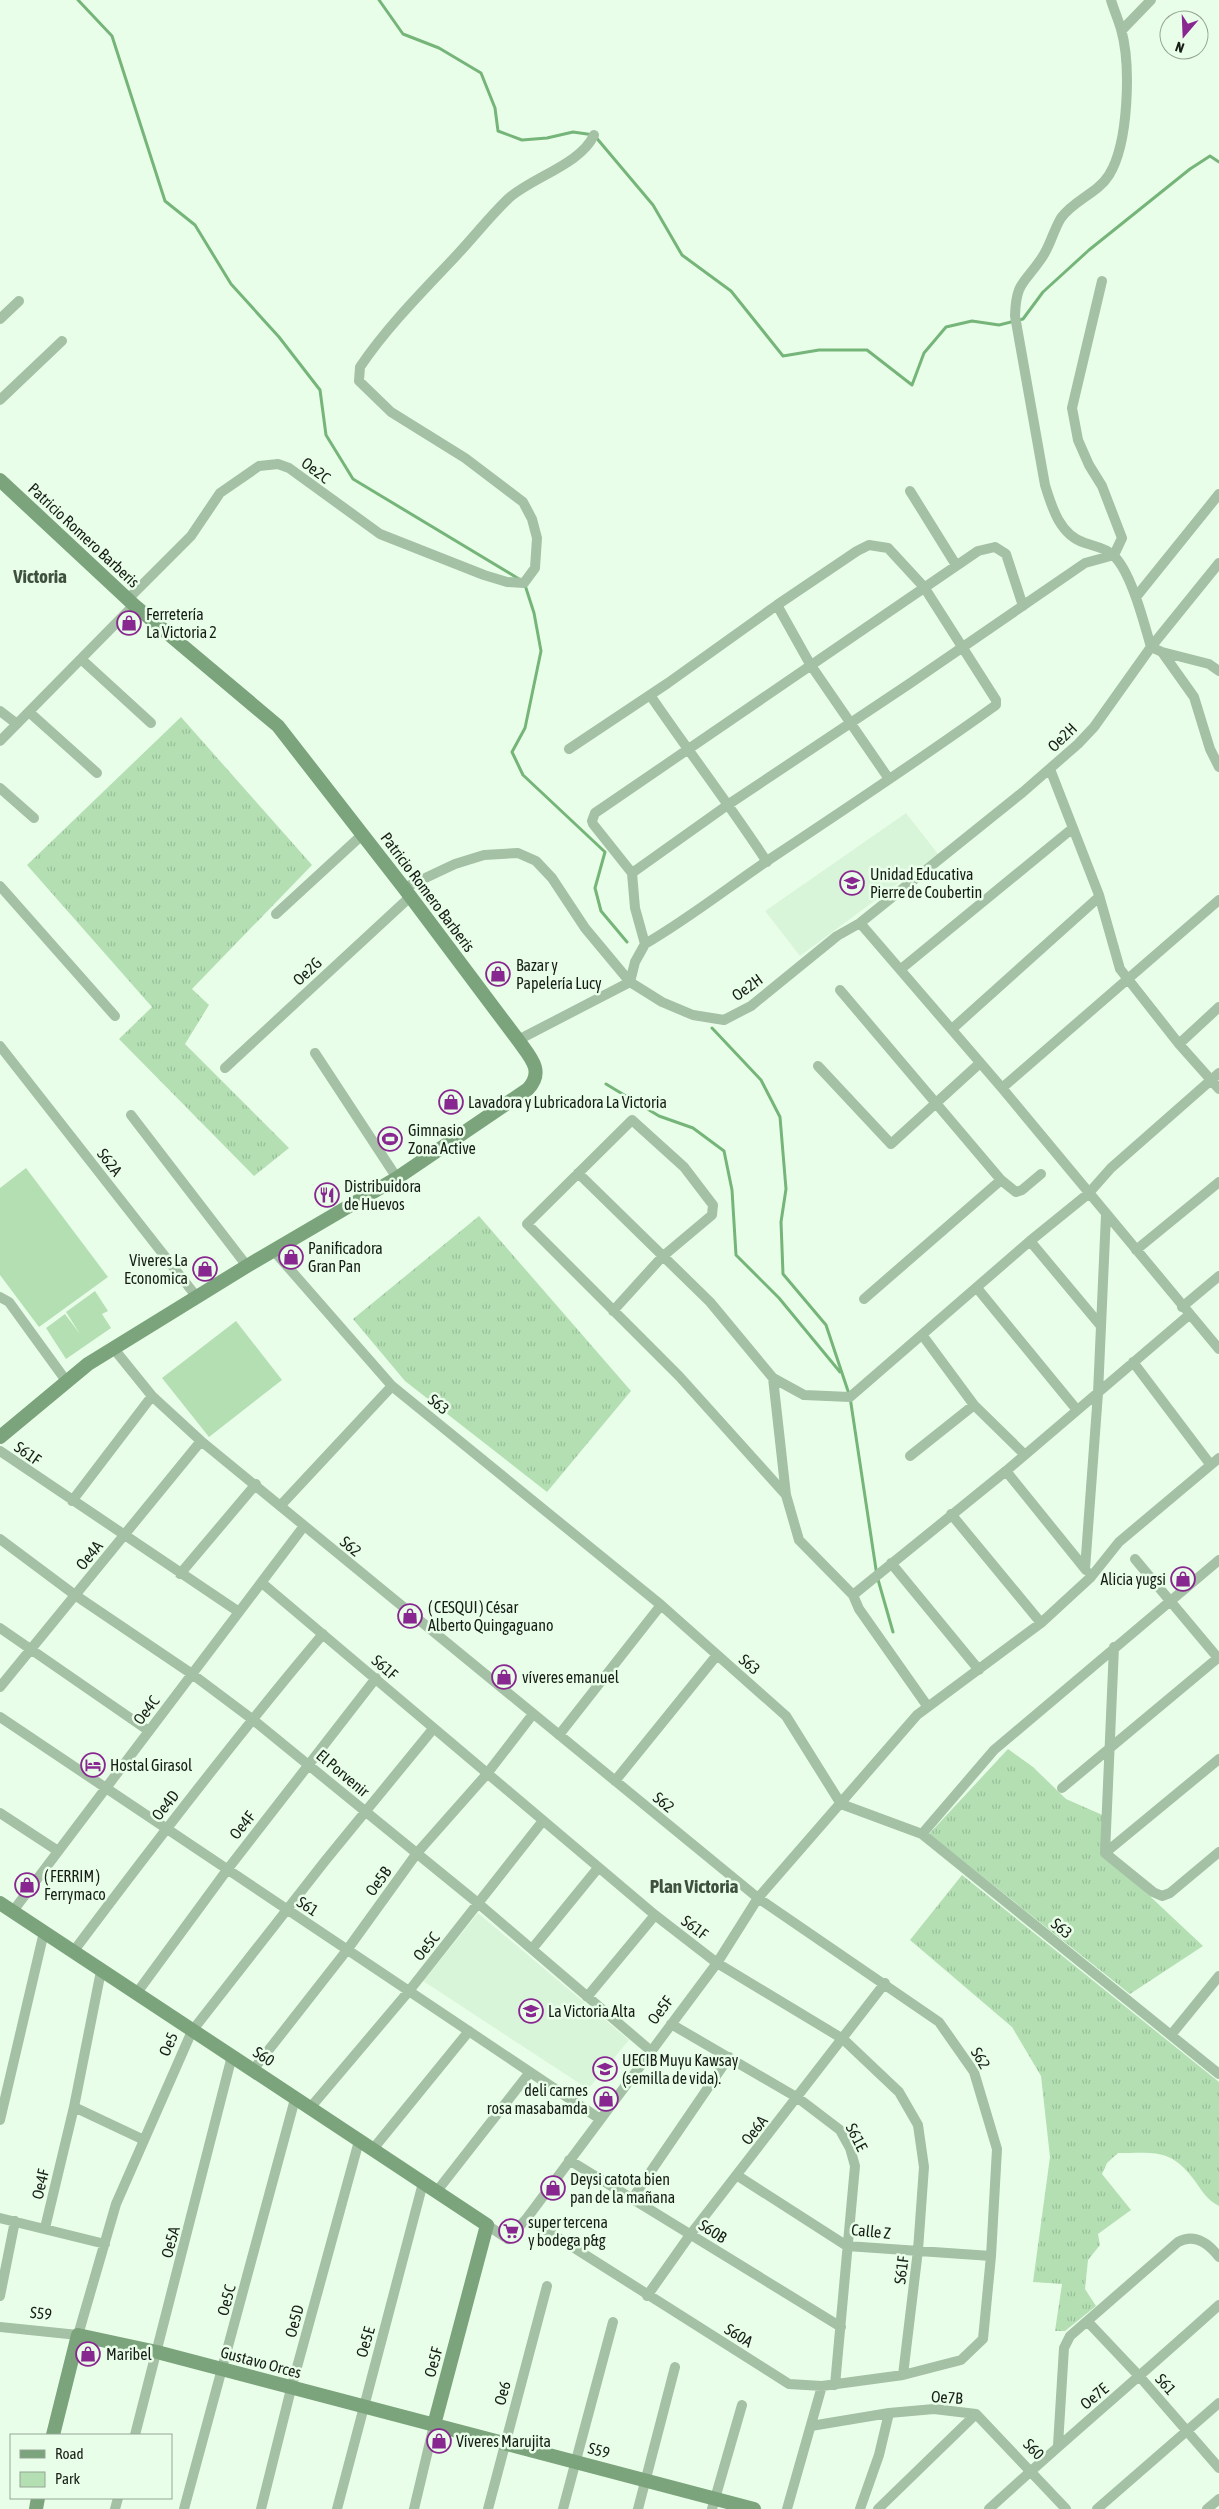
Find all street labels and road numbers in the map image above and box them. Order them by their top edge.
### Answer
street label: Oe2C [298,453,334,487]
street label: Patricio Romero Barberis [25,479,143,591]
street label: Oe2H [1044,719,1080,755]
street label: Patricio Romero Barberis [377,829,479,955]
street label: Oe2G [289,953,325,989]
street label: Oe2H [728,970,766,1004]
street label: S62A [94,1145,126,1179]
street label: S63 [425,1390,453,1418]
street label: S61F [11,1438,45,1469]
street label: S62 [337,1532,365,1560]
street label: Oe4A [72,1537,106,1573]
street label: S63 [736,1650,764,1678]
street label: S61F [368,1651,402,1683]
street label: Oe4C [129,1692,163,1728]
street label: El Porvenir [313,1746,373,1800]
street label: Oe4D [148,1786,182,1824]
street label: S62 [650,1788,678,1816]
street label: Oe4F [225,1807,259,1843]
street label: Oe5B [361,1863,395,1899]
street label: S61 [294,1893,322,1919]
street label: S61F [678,1911,712,1943]
street label: S63 [1048,1914,1076,1942]
street label: Oe5C [409,1928,443,1964]
street label: Oe5F [644,1992,677,2028]
street label: Oe5 [155,2029,181,2059]
street label: S60 [250,2042,278,2070]
street label: S62 [968,2044,994,2072]
street label: Oe6A [737,2112,771,2148]
street label: S61E [842,2120,872,2154]
street label: Oe4F [28,2167,52,2201]
street label: S60B [696,2216,731,2247]
street label: Calle Z [850,2220,892,2242]
street label: Oe5A [157,2224,183,2260]
street label: S61F [890,2254,912,2285]
street label: Oe5C [213,2283,239,2317]
street label: S59 [29,2303,53,2323]
street label: Oe5D [281,2303,307,2339]
street label: S60A [722,2320,756,2351]
street label: Oe5E [352,2324,378,2359]
street label: Gustavo Orces [219,2343,304,2382]
street label: Oe5F [420,2344,446,2379]
street label: S61 [1152,2370,1180,2398]
street label: Oe6 [490,2379,514,2407]
street label: Oe7E [1076,2379,1112,2413]
street label: Oe7B [931,2387,964,2407]
street label: S60 [1020,2435,1048,2463]
street label: S59 [586,2438,612,2462]

